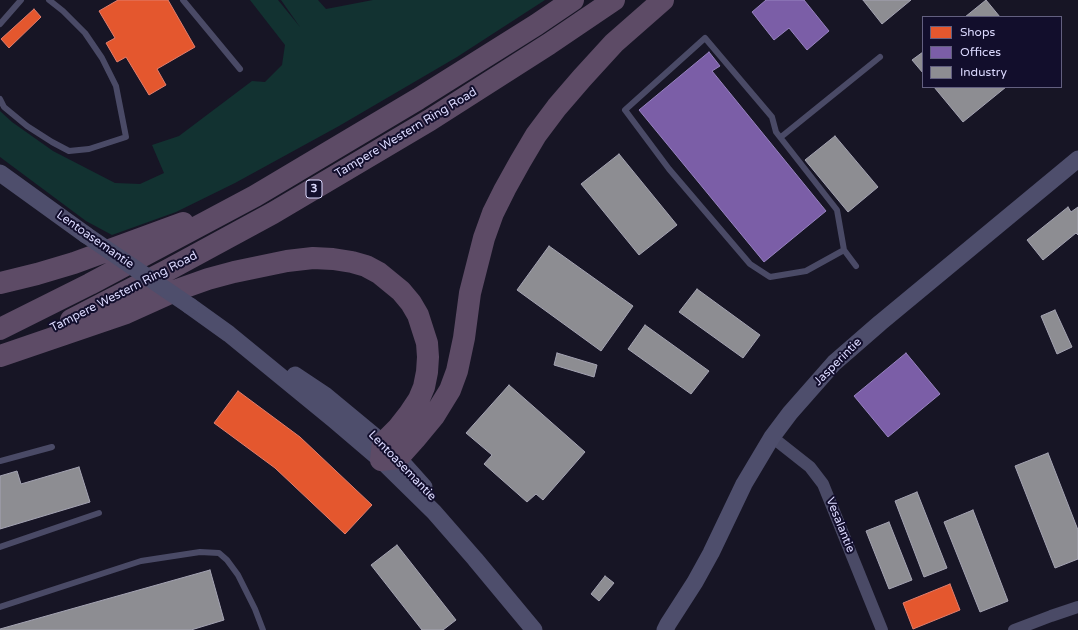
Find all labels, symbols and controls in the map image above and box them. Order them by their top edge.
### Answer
legend [922,16,1062,88]
text: Shops [960,25,995,39]
text: Offices [960,45,1001,59]
text: Industry [960,65,1007,79]
street label: Tampere Western Ring Road [332,85,480,181]
road number: 3 [306,180,322,198]
street label: Lentoasemantie [53,208,137,272]
street label: Tampere Western Ring Road [48,249,200,335]
street label: Jasperintie [811,335,865,389]
street label: Lentoasemantie [365,428,439,504]
street label: Vesalantie [822,495,858,555]

